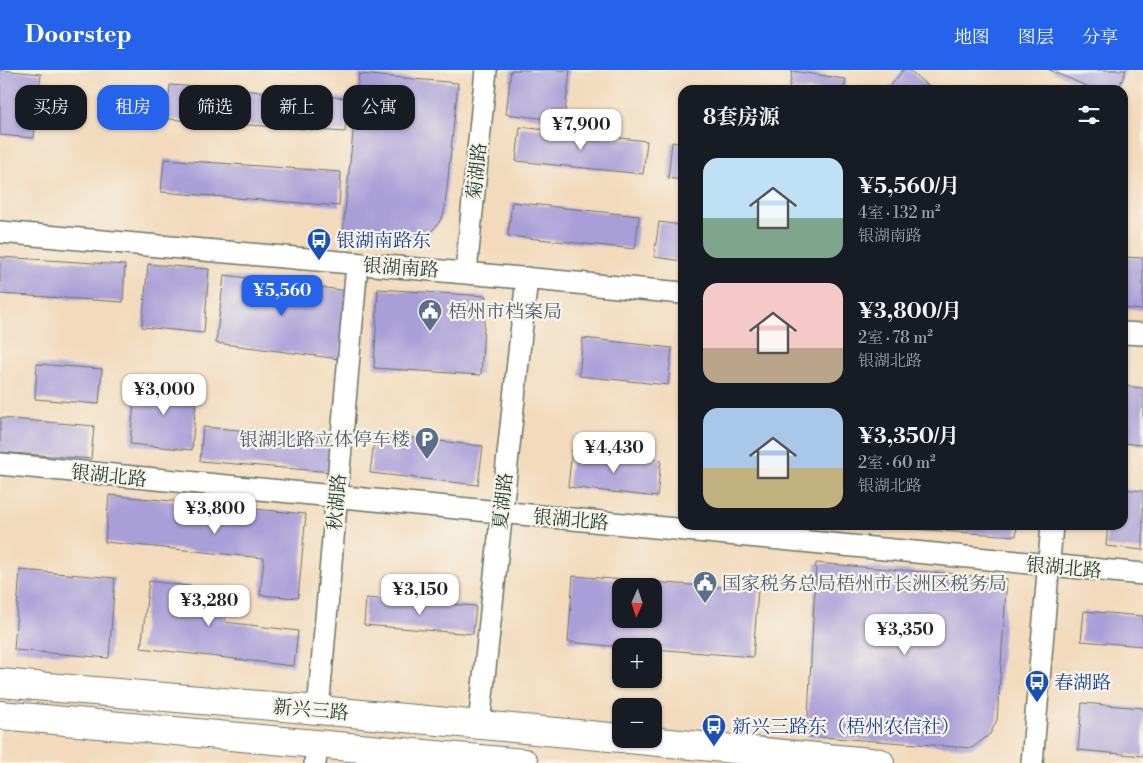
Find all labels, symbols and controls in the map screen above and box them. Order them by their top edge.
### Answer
text: Doorstep [25,20,132,50]
text: 地图 [954,26,990,49]
text: 图层 [1018,26,1054,49]
text: 分享 [1082,26,1118,49]
chip: 买房 [15,85,87,130]
chip: 租房 [97,85,169,130]
chip: 筛选 [179,85,251,130]
chip: 新上 [261,85,333,130]
chip: 公寓 [343,85,415,130]
icon: filters [1075,101,1103,129]
text: 8套房源 [703,105,779,131]
pin: ¥7,900 [540,108,622,151]
text: ¥7,900 [551,115,611,135]
street label: 菊湖路 [462,141,492,201]
text: ¥5,560/月 [858,174,960,200]
icon: home [743,178,803,238]
text: 4室 · 132 m² [858,203,941,223]
text: 银湖南路 [858,226,922,246]
bus stop icon: 银湖南路东 [306,227,332,261]
place label: 银湖南路东 [336,229,431,253]
street label: 银湖南路 [362,253,440,283]
pin: ¥5,560 [241,274,323,317]
text: ¥5,560 [253,281,311,301]
public building icon: 梧州市档案局 [417,298,443,332]
text: ¥3,800/月 [858,299,962,325]
place label: 梧州市档案局 [448,300,562,324]
icon: home [743,303,803,363]
text: 2室 · 78 m² [858,328,933,348]
text: 银湖北路 [858,351,922,371]
pin: ¥3,000 [123,374,205,416]
text: ¥3,000 [133,380,195,400]
text: ¥3,350/月 [858,424,959,450]
parking icon: 银湖北路立体停车楼 [414,426,440,460]
place label: 银湖北路立体停车楼 [239,428,410,452]
icon: home [743,428,803,488]
pin: ¥4,430 [573,432,655,474]
text: ¥4,430 [584,438,644,458]
text: 2室 · 60 m² [858,453,936,473]
street label: 银湖北路 [70,460,148,492]
street label: 夏湖路 [488,471,518,531]
street label: 秋湖路 [323,473,351,532]
text: 银湖北路 [858,476,922,496]
pin: ¥3,800 [174,492,256,535]
text: ¥3,800 [185,499,245,519]
street label: 银湖北路 [532,505,610,535]
street label: 银湖北路 [1025,553,1103,583]
public building icon: 国家税务总局梧州市长洲区税务局 [692,570,718,604]
place label: 国家税务总局梧州市长洲区税务局 [722,572,1007,596]
pin: ¥3,150 [379,574,461,616]
north arrow [612,578,662,628]
map controls [612,578,662,748]
text: ¥3,150 [392,580,448,600]
pin: ¥3,280 [168,584,250,627]
text: ¥3,280 [180,591,238,611]
pin: ¥3,350 [864,614,946,656]
text: ¥3,350 [876,620,934,640]
button: + [612,638,662,688]
bus stop icon: 春湖路 [1024,669,1050,703]
place label: 春湖路 [1054,671,1111,695]
street label: 新兴三路 [272,695,350,725]
button: − [612,698,662,748]
bus stop icon: 新兴三路东（梧州农信社） [701,713,727,747]
place label: 新兴三路东（梧州农信社） [732,715,960,739]

